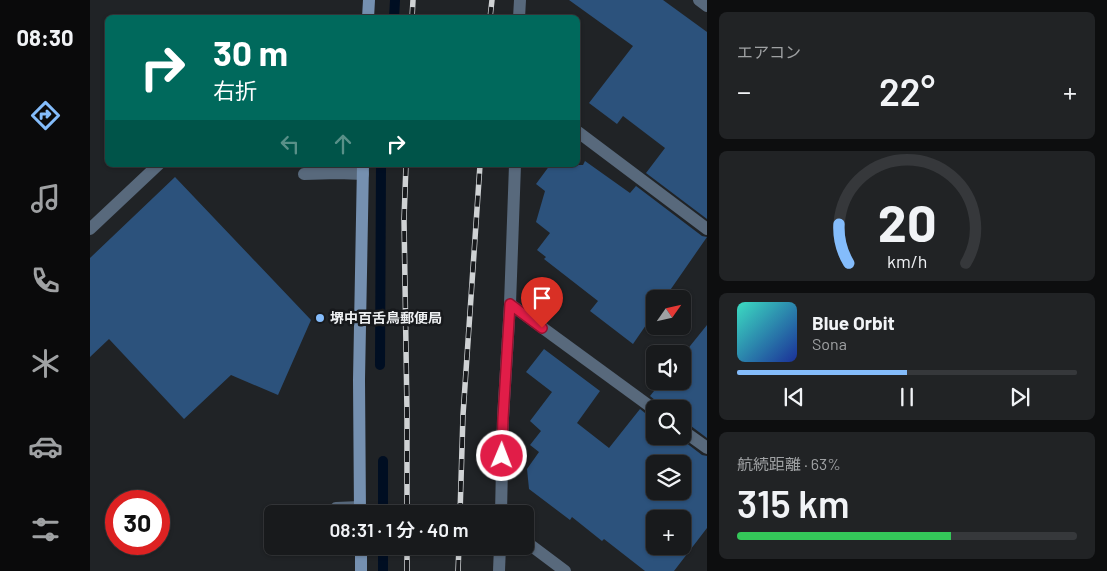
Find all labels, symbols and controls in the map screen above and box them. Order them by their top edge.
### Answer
text: 08:30 [17,24,73,50]
text: 30 m [213,31,288,73]
icon: right [130,35,195,100]
text: エアコン [737,42,801,61]
text: 22° [879,68,935,114]
text: − [737,74,751,108]
text: + [1063,74,1077,108]
text: 右折 [213,77,257,103]
icon: directions [28,98,63,133]
icon: left [276,130,304,158]
icon: ahead [329,130,357,158]
icon: right [382,130,410,158]
icon: music [28,181,63,216]
text: 20 [878,190,936,252]
text: km/h [887,250,927,272]
icon: phone [28,263,63,298]
pin [521,277,563,328]
icon: arrive [528,284,556,312]
north arrow [646,290,691,335]
map controls [646,290,691,555]
place label: 堺中百舌鳥郵便局 [330,309,442,326]
text: Blue Orbit [812,311,895,334]
marker: 堺中百舌鳥郵便局 [314,312,326,324]
text: Sona [812,334,847,353]
button: sound [646,345,691,390]
icon: climate [28,346,63,381]
icon: previous [780,383,808,411]
icon: pause [893,383,921,411]
icon: next [1006,383,1034,411]
button: search [646,400,691,445]
icon: car [28,429,63,464]
position arrow [475,429,527,481]
text: 航続距離 · 63% [737,454,841,473]
button: layers [646,455,691,500]
text: 315 km [737,480,850,526]
speed limit sign: 30 [105,490,170,555]
button: + [646,510,691,555]
icon: filters [28,512,63,547]
text: 08:31 · 1 分 · 40 m [329,518,469,541]

